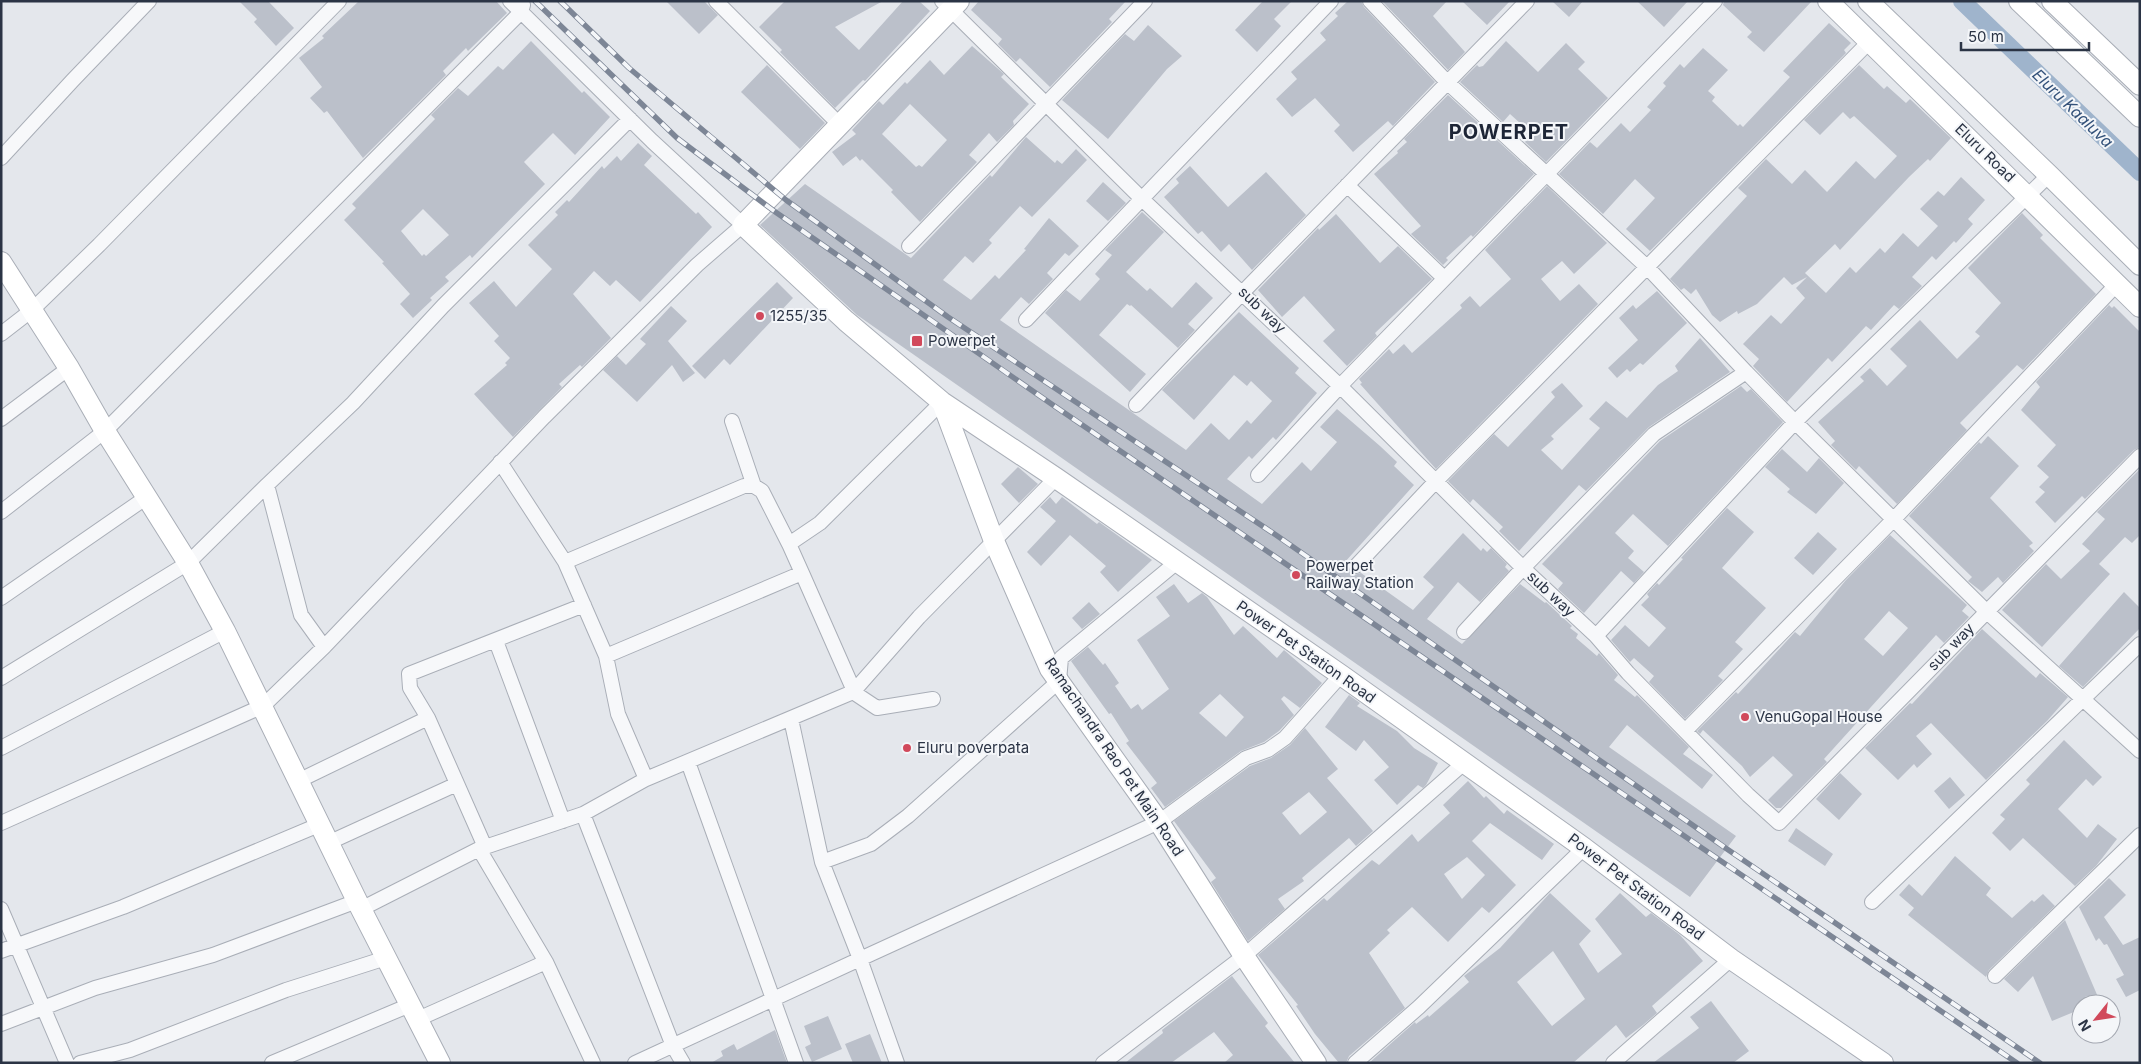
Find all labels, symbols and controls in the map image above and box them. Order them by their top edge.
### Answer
scale bar [1961,20,2088,52]
text: 50 m [1968,27,2004,46]
water label: Eluru Kaaluva [2028,64,2118,152]
street label: Eluru Road [1951,119,2019,186]
district label: POWERPET [1449,120,1569,144]
street label: sub way [1234,282,1291,337]
place label: 1255/35 [770,306,827,325]
marker: 1255/35 [754,310,766,322]
place label: Powerpet [928,331,996,350]
marker: Powerpet [910,334,924,348]
place label: Powerpet Railway Station [1306,556,1414,592]
street label: sub way [1523,567,1580,621]
marker: Powerpet Railway Station [1290,569,1302,581]
street label: Power Pet Station Road [1233,596,1380,707]
street label: sub way [1923,618,1978,675]
street label: Ramachandra Rao Pet Main Road [1041,654,1188,860]
place label: VenuGopal House [1755,707,1883,726]
marker: VenuGopal House [1739,711,1751,723]
place label: Eluru poverpata [917,738,1029,757]
marker: Eluru poverpata [901,742,913,754]
street label: Power Pet Station Road [1564,829,1708,944]
north arrow [2071,994,2121,1044]
text: N [2074,1017,2094,1035]

